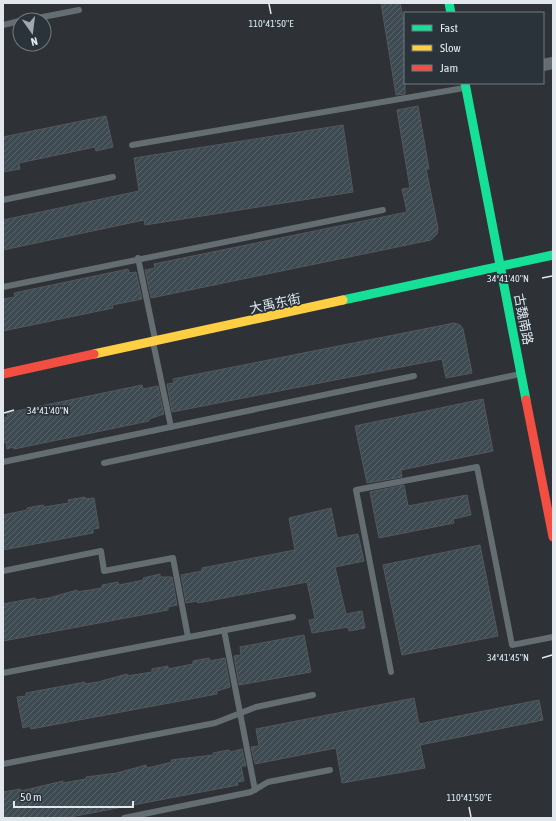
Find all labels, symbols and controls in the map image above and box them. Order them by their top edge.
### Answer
north arrow [12,12,52,52]
legend [404,12,544,84]
text: 110°41'50"E [249,18,294,29]
text: Fast [440,21,458,35]
text: N [30,35,39,48]
text: Slow [440,41,461,55]
text: Jam [440,61,458,75]
text: 34°41'40"N [487,273,529,284]
street label: 大禹东街 [248,291,302,316]
street label: 古魏南路 [511,292,536,346]
text: 34°41'40"N [27,405,69,416]
text: 34°41'45"N [487,652,529,663]
scale bar [14,783,133,809]
text: 50 m [20,790,42,804]
text: 110°41'50"E [447,792,492,803]

